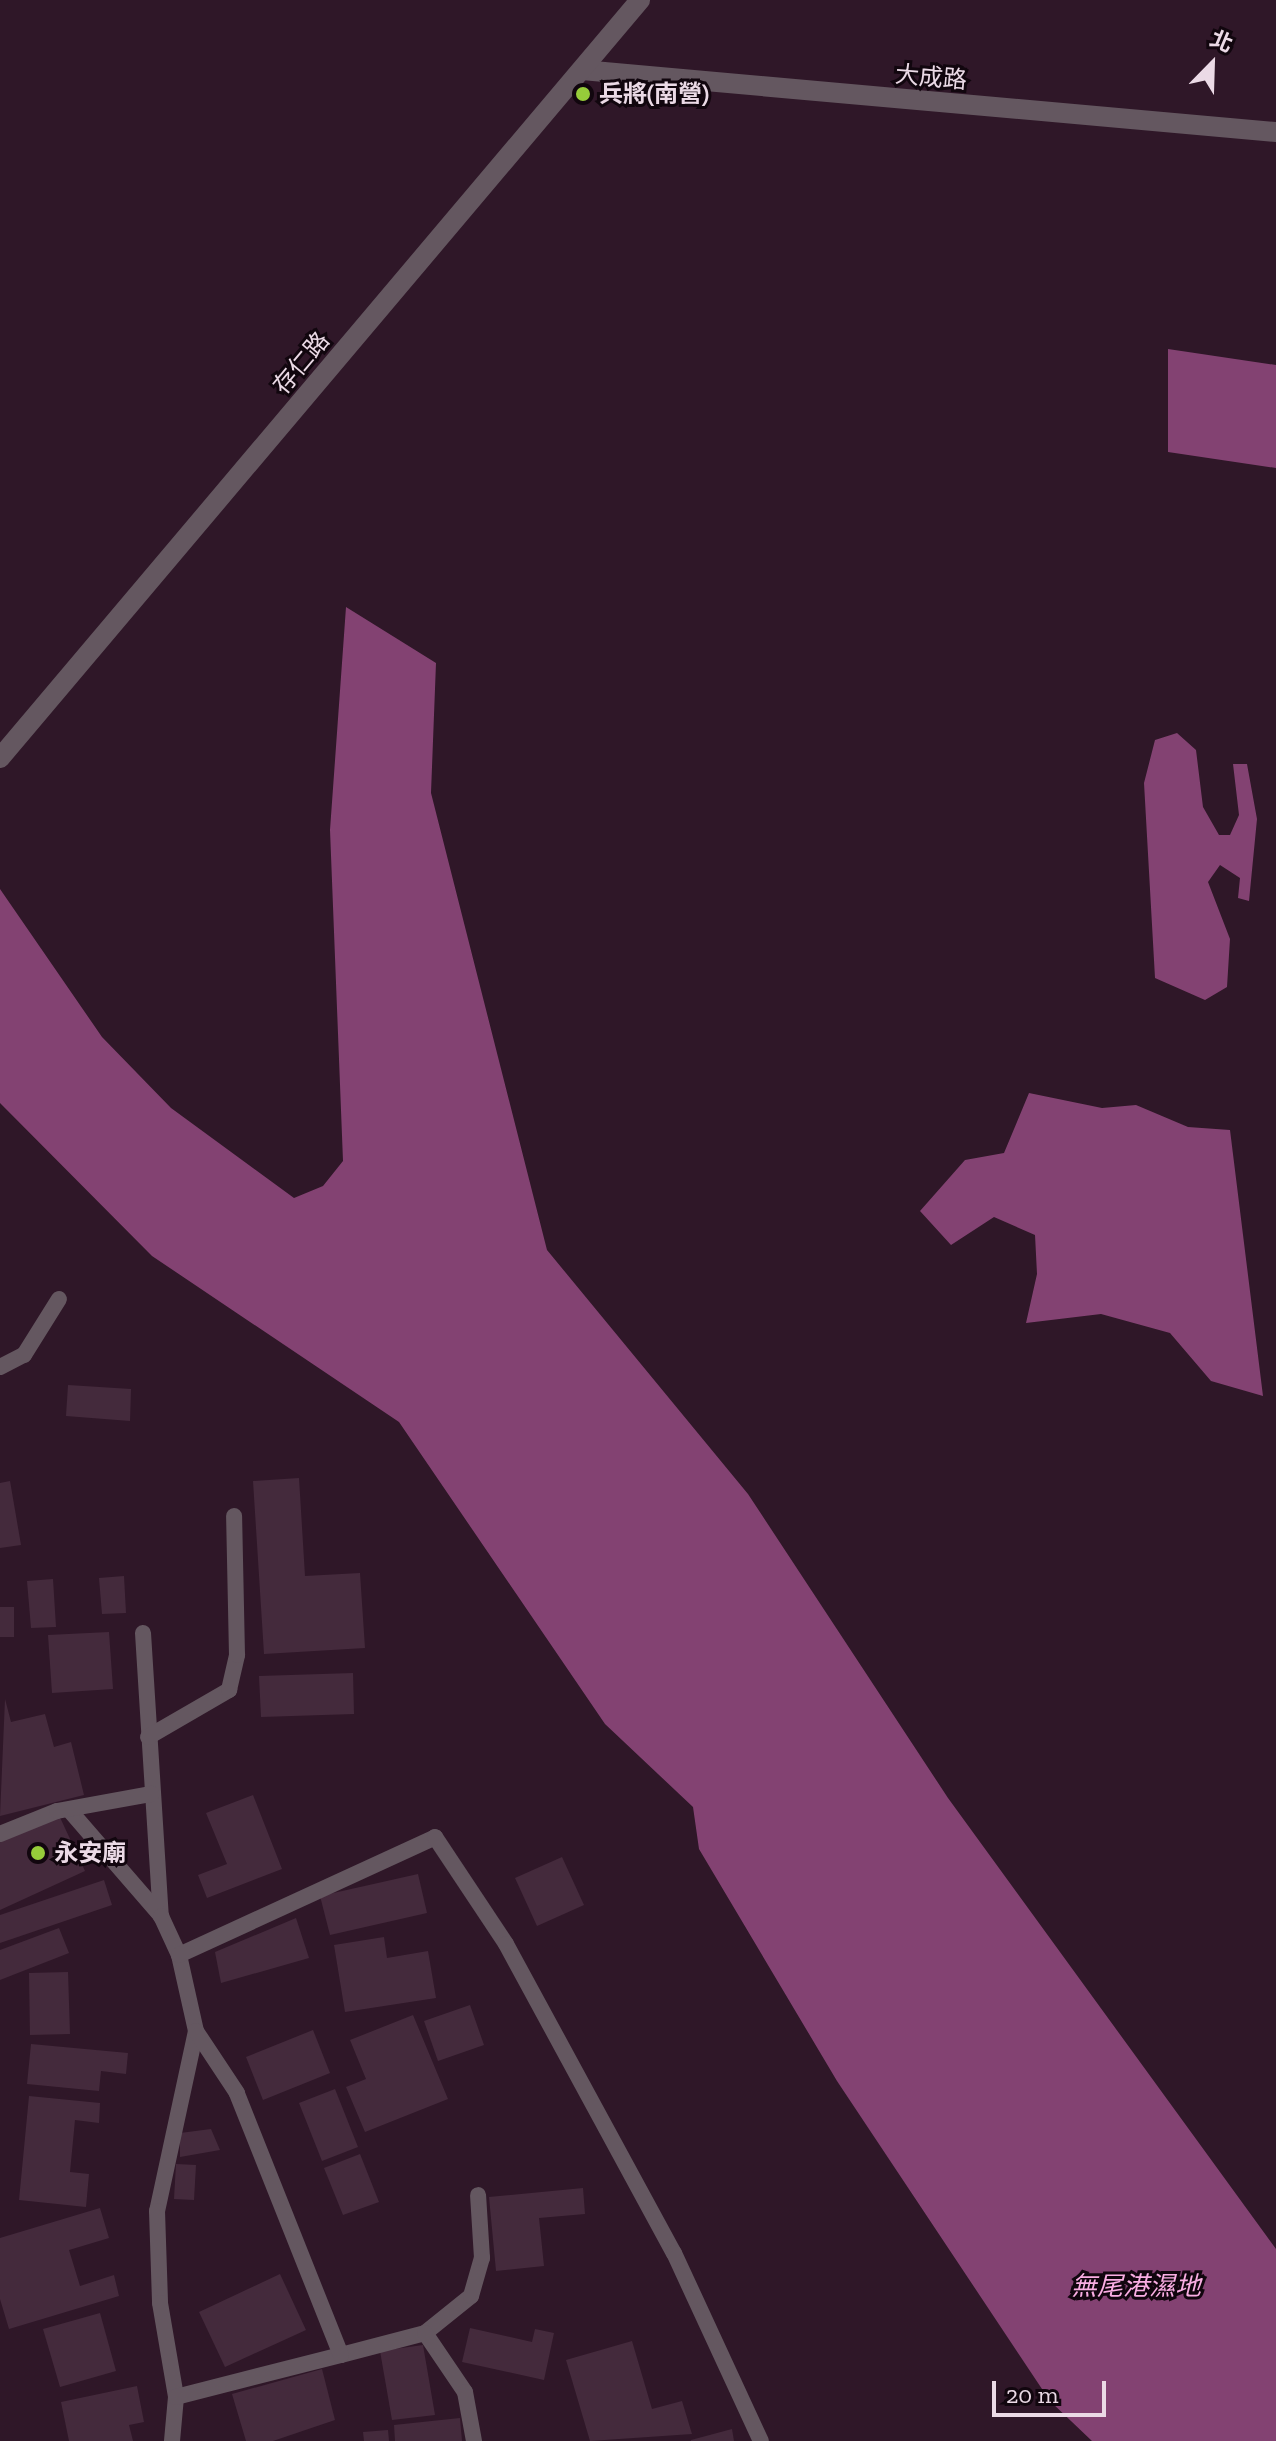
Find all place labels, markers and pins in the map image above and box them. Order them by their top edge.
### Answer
place label: 兵將(南營) [599,80,709,108]
marker: 兵將(南營) [574,85,592,103]
place label: 永安廟 [54,1839,126,1867]
marker: 永安廟 [29,1844,47,1862]

